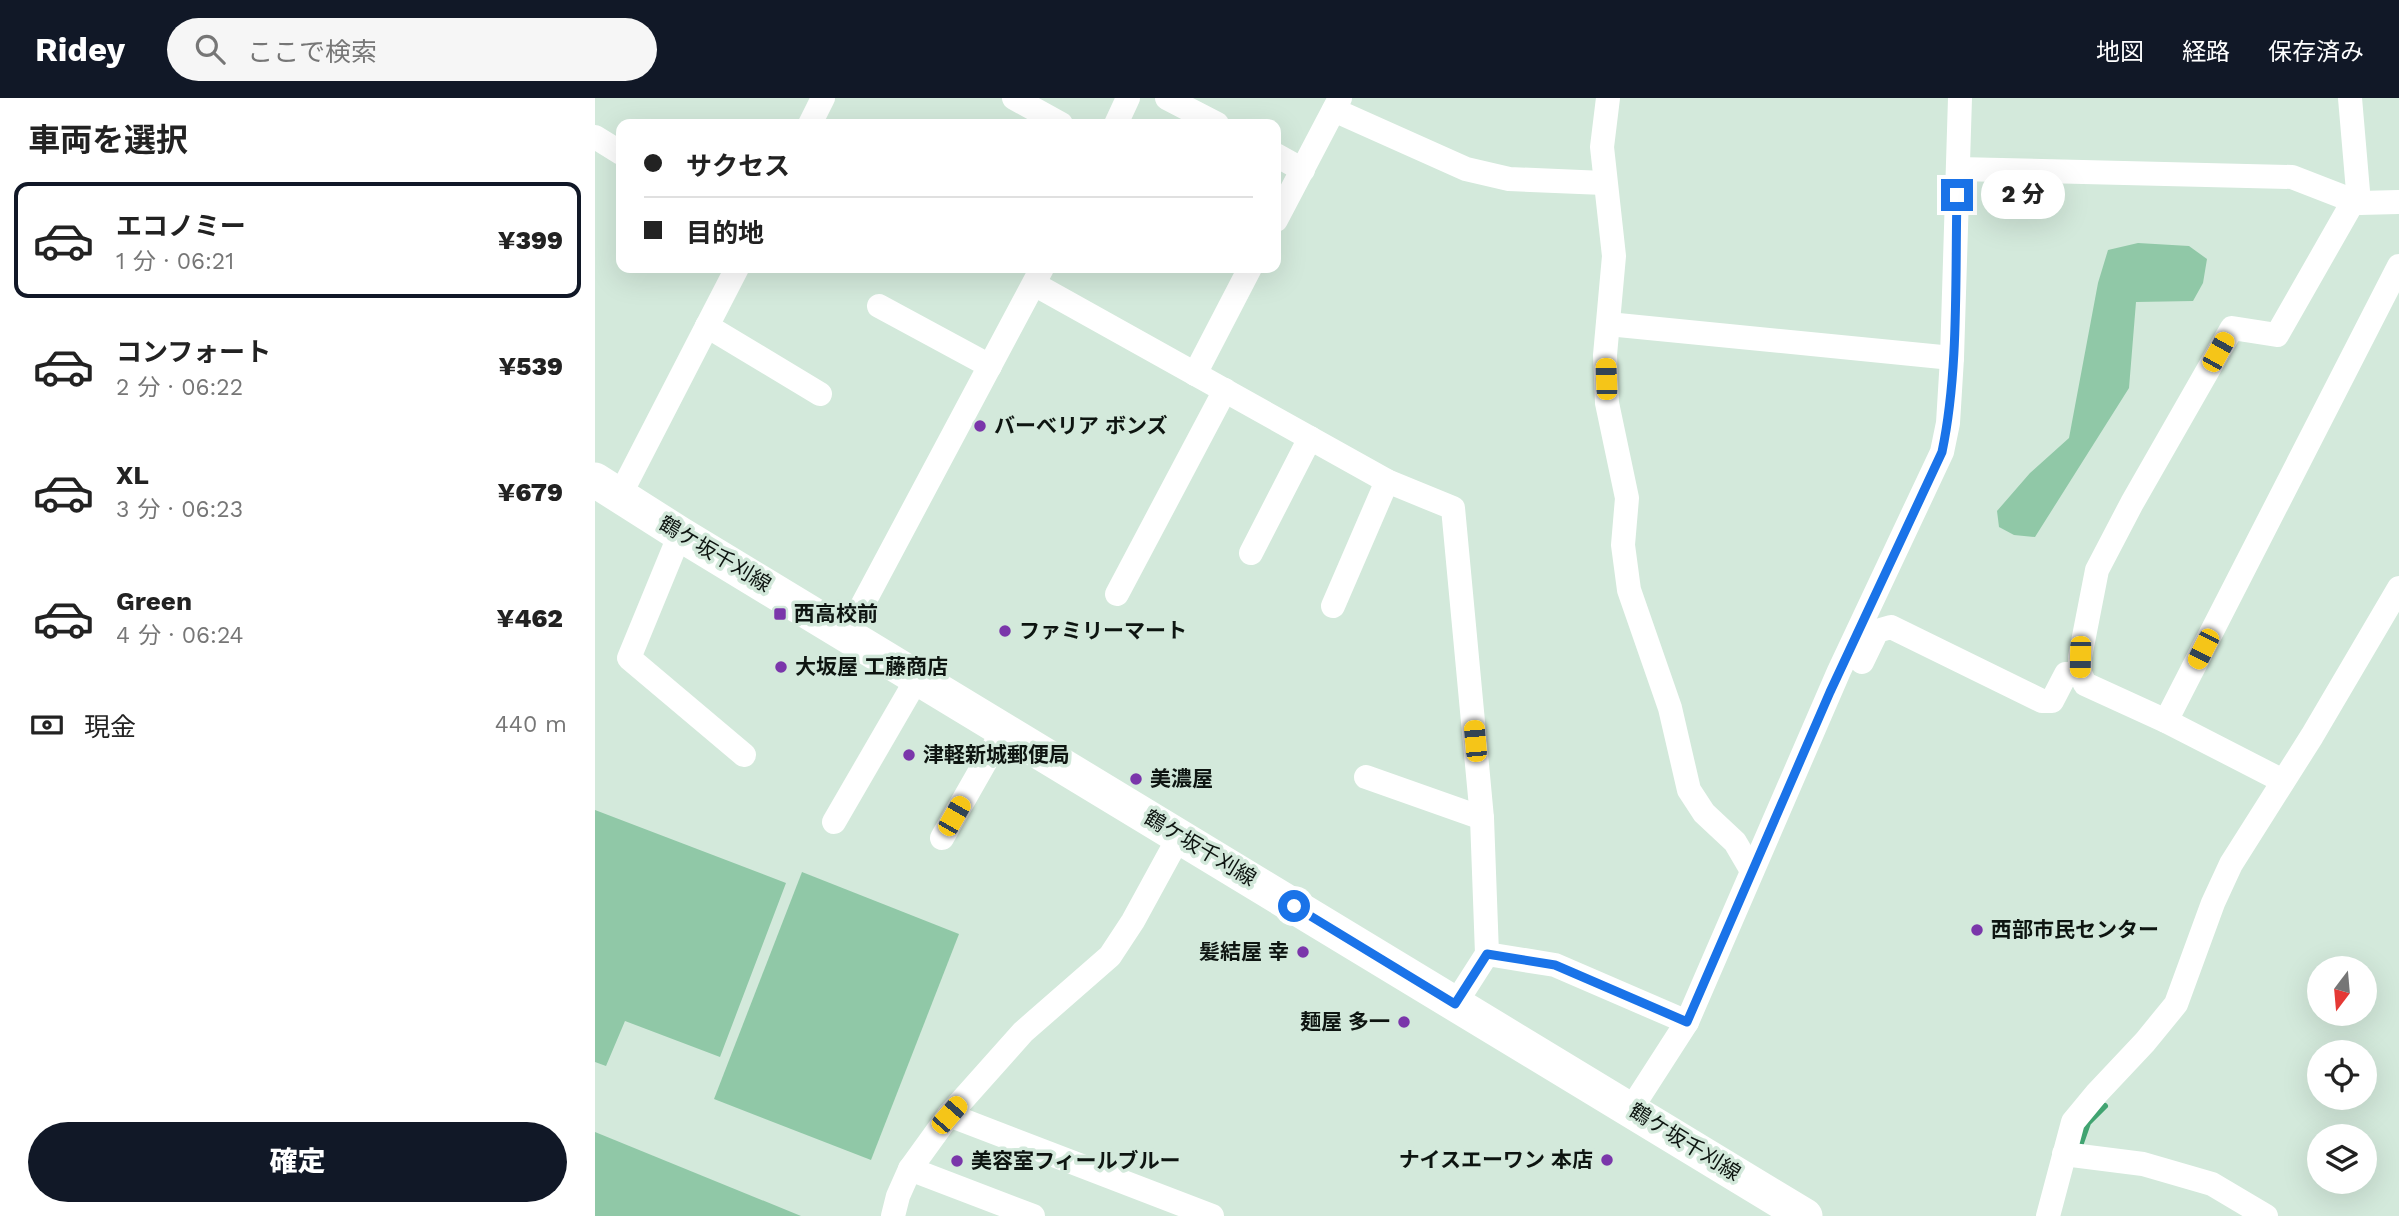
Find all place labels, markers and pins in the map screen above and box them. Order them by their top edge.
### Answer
place label: バーべリア ボンズ [994,413,1168,438]
marker: バーべリア ボンズ [972,418,988,434]
place label: 西高校前 [794,601,878,626]
marker: 西高校前 [772,606,788,622]
place label: ファミリーマート [1019,618,1187,643]
marker: ファミリーマート [997,623,1013,639]
place label: 大坂屋 工藤商店 [795,654,948,679]
marker: 大坂屋 工藤商店 [773,659,789,675]
place label: 津軽新城郵便局 [923,742,1070,767]
marker: 津軽新城郵便局 [901,747,917,763]
place label: 美濃屋 [1150,766,1213,791]
marker: 美濃屋 [1128,771,1144,787]
place label: 西部市民センター [1991,917,2159,942]
marker: 西部市民センター [1969,922,1985,938]
place label: 髪結屋 幸 [1199,939,1289,964]
marker: 髪結屋 幸 [1295,944,1311,960]
place label: 麺屋 多一 [1300,1009,1390,1034]
marker: 麺屋 多一 [1396,1014,1412,1030]
place label: ナイスエーワン 本店 [1399,1147,1593,1172]
place label: 美容室フィールブルー [971,1148,1181,1173]
marker: ナイスエーワン 本店 [1599,1152,1615,1168]
marker: 美容室フィールブルー [949,1153,965,1169]

